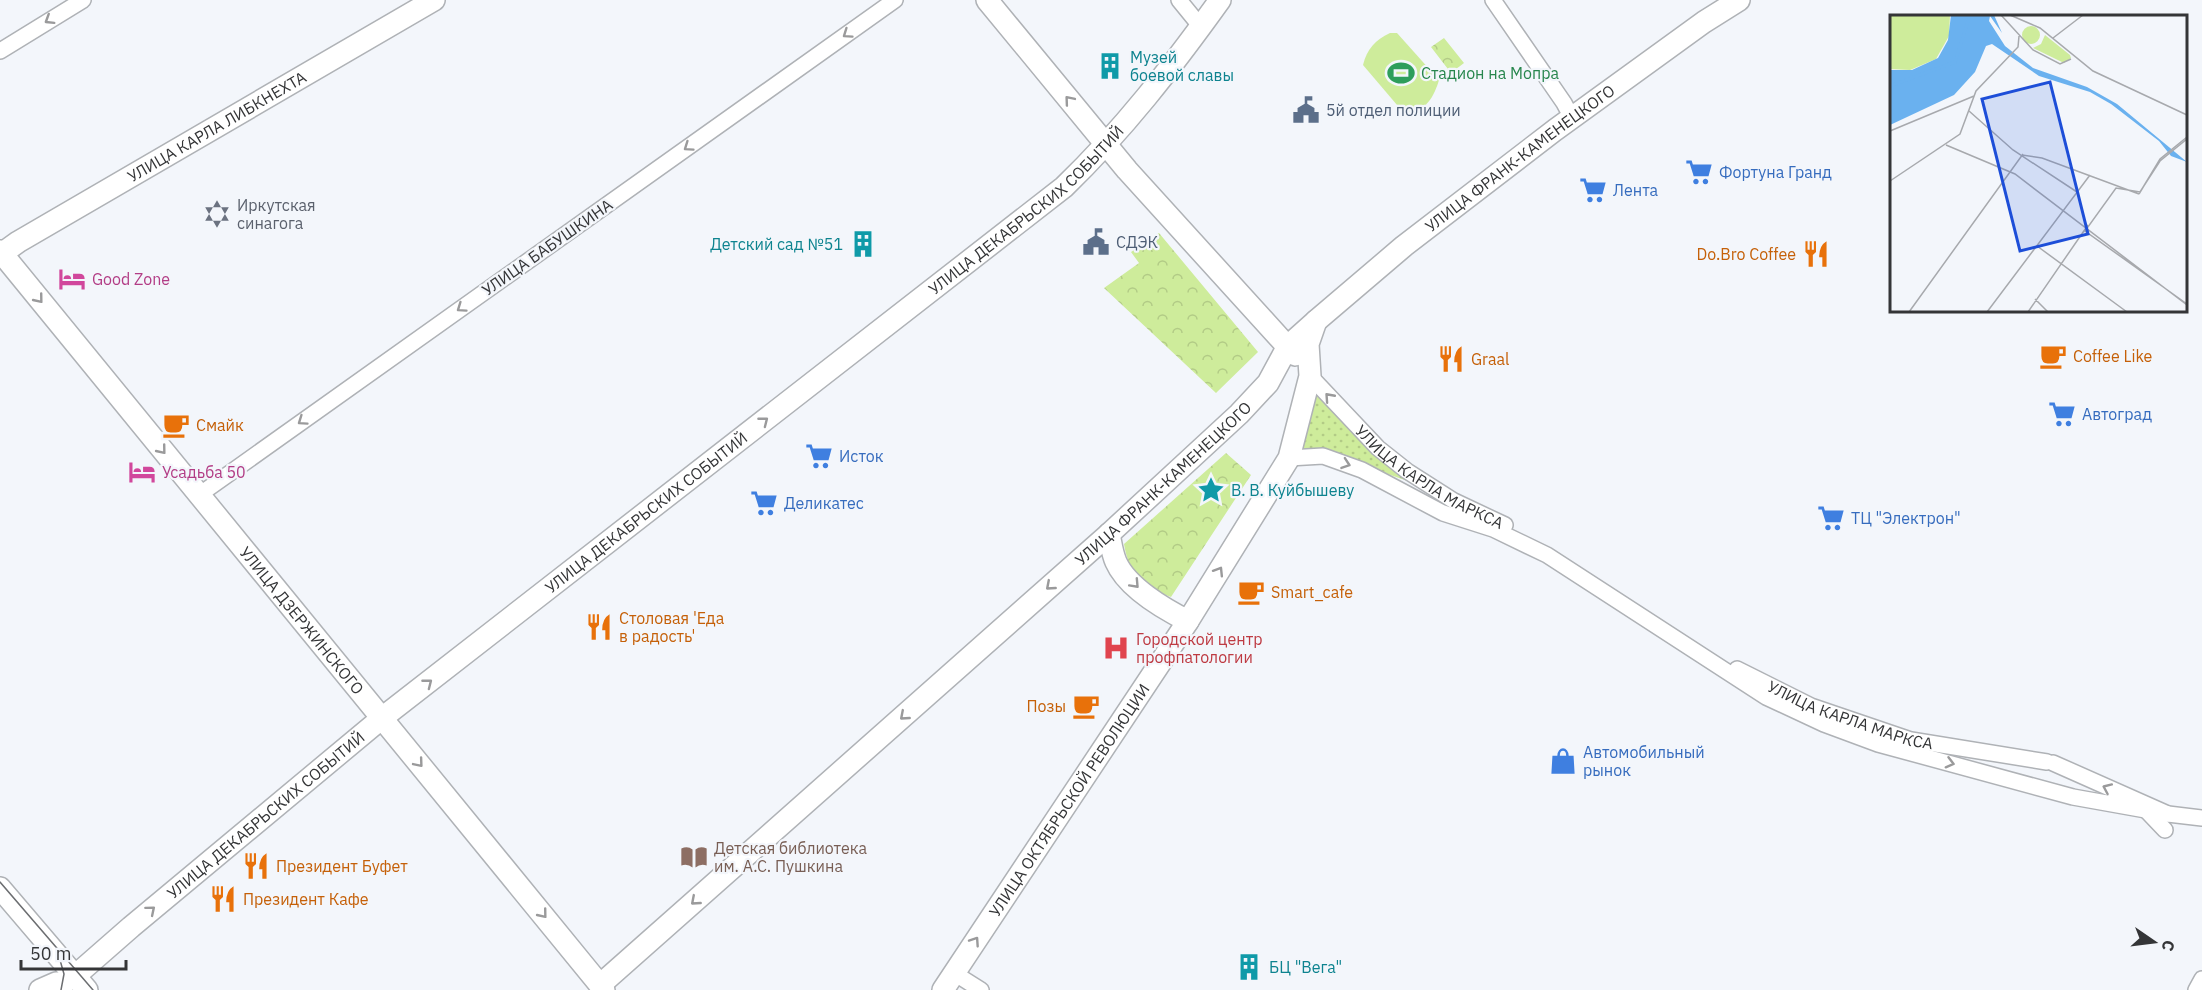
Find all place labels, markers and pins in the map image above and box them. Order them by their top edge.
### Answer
place label: Музей боевой славы [1130,47,1234,85]
building icon: Музей боевой славы [1095,51,1125,81]
sports icon: Стадион на Мопра [1386,58,1416,88]
place label: Стадион на Мопра [1421,63,1559,83]
public building icon: 5й отдел полиции [1291,95,1321,125]
place label: 5й отдел полиции [1326,100,1461,120]
supermarket icon: Фортуна Гранд [1684,157,1714,187]
place label: Фортуна Гранд [1719,162,1832,182]
supermarket icon: Лента [1578,175,1608,205]
place label: Лента [1613,180,1658,200]
place label: Иркутская синагога [237,195,316,233]
synagogue icon: Иркутская синагога [202,199,232,229]
public building icon: СДЭК [1081,227,1111,257]
building icon: Детский сад №51 [848,229,878,259]
place label: СДЭК [1116,232,1158,252]
place label: Детский сад №51 [710,234,843,254]
restaurant icon: Do.Bro Coffee [1801,239,1831,269]
place label: Do.Bro Coffee [1697,244,1796,264]
hotel icon: Good Zone [57,264,87,294]
place label: Good Zone [92,269,170,289]
cafe icon: Coffee Like [2038,341,2068,371]
restaurant icon: Graal [1436,344,1466,374]
place label: Coffee Like [2073,346,2153,366]
place label: Graal [1471,349,1509,369]
supermarket icon: Автоград [2047,399,2077,429]
place label: Автоград [2082,404,2152,424]
cafe icon: Смайк [161,410,191,440]
place label: Смайк [196,415,244,435]
supermarket icon: Исток [804,441,834,471]
place label: Исток [839,446,884,466]
hotel icon: Усадьба 50 [127,457,157,487]
place label: Усадьба 50 [162,462,246,482]
place icon: В. В. Куйбышеву [1196,475,1226,505]
place label: В. В. Куйбышеву [1231,480,1354,500]
supermarket icon: Деликатес [749,488,779,518]
place label: Деликатес [784,493,864,513]
supermarket icon: ТЦ "Электрон" [1816,503,1846,533]
place label: ТЦ "Электрон" [1851,508,1961,528]
cafe icon: Smart_cafe [1236,577,1266,607]
place label: Smart_cafe [1271,582,1353,602]
place label: Столовая 'Еда в радость' [619,608,725,646]
restaurant icon: Столовая 'Еда в радость' [584,612,614,642]
place label: Городской центр профпатологии [1136,629,1262,667]
hospital icon: Городской центр профпатологии [1101,633,1131,663]
cafe icon: Позы [1071,691,1101,721]
place label: Позы [1026,696,1066,716]
place label: Автомобильный рынок [1583,742,1705,780]
shop icon: Автомобильный рынок [1548,746,1578,776]
place label: Детская библиотека им. А.С. Пушкина [714,838,867,876]
library icon: Детская библиотека им. А.С. Пушкина [679,842,709,872]
restaurant icon: Президент Буфет [241,851,271,881]
place label: Президент Буфет [276,856,408,876]
restaurant icon: Президент Кафе [208,884,238,914]
place label: Президент Кафе [243,889,369,909]
building icon: БЦ "Вега" [1234,952,1264,982]
place label: БЦ "Вега" [1269,957,1342,977]

